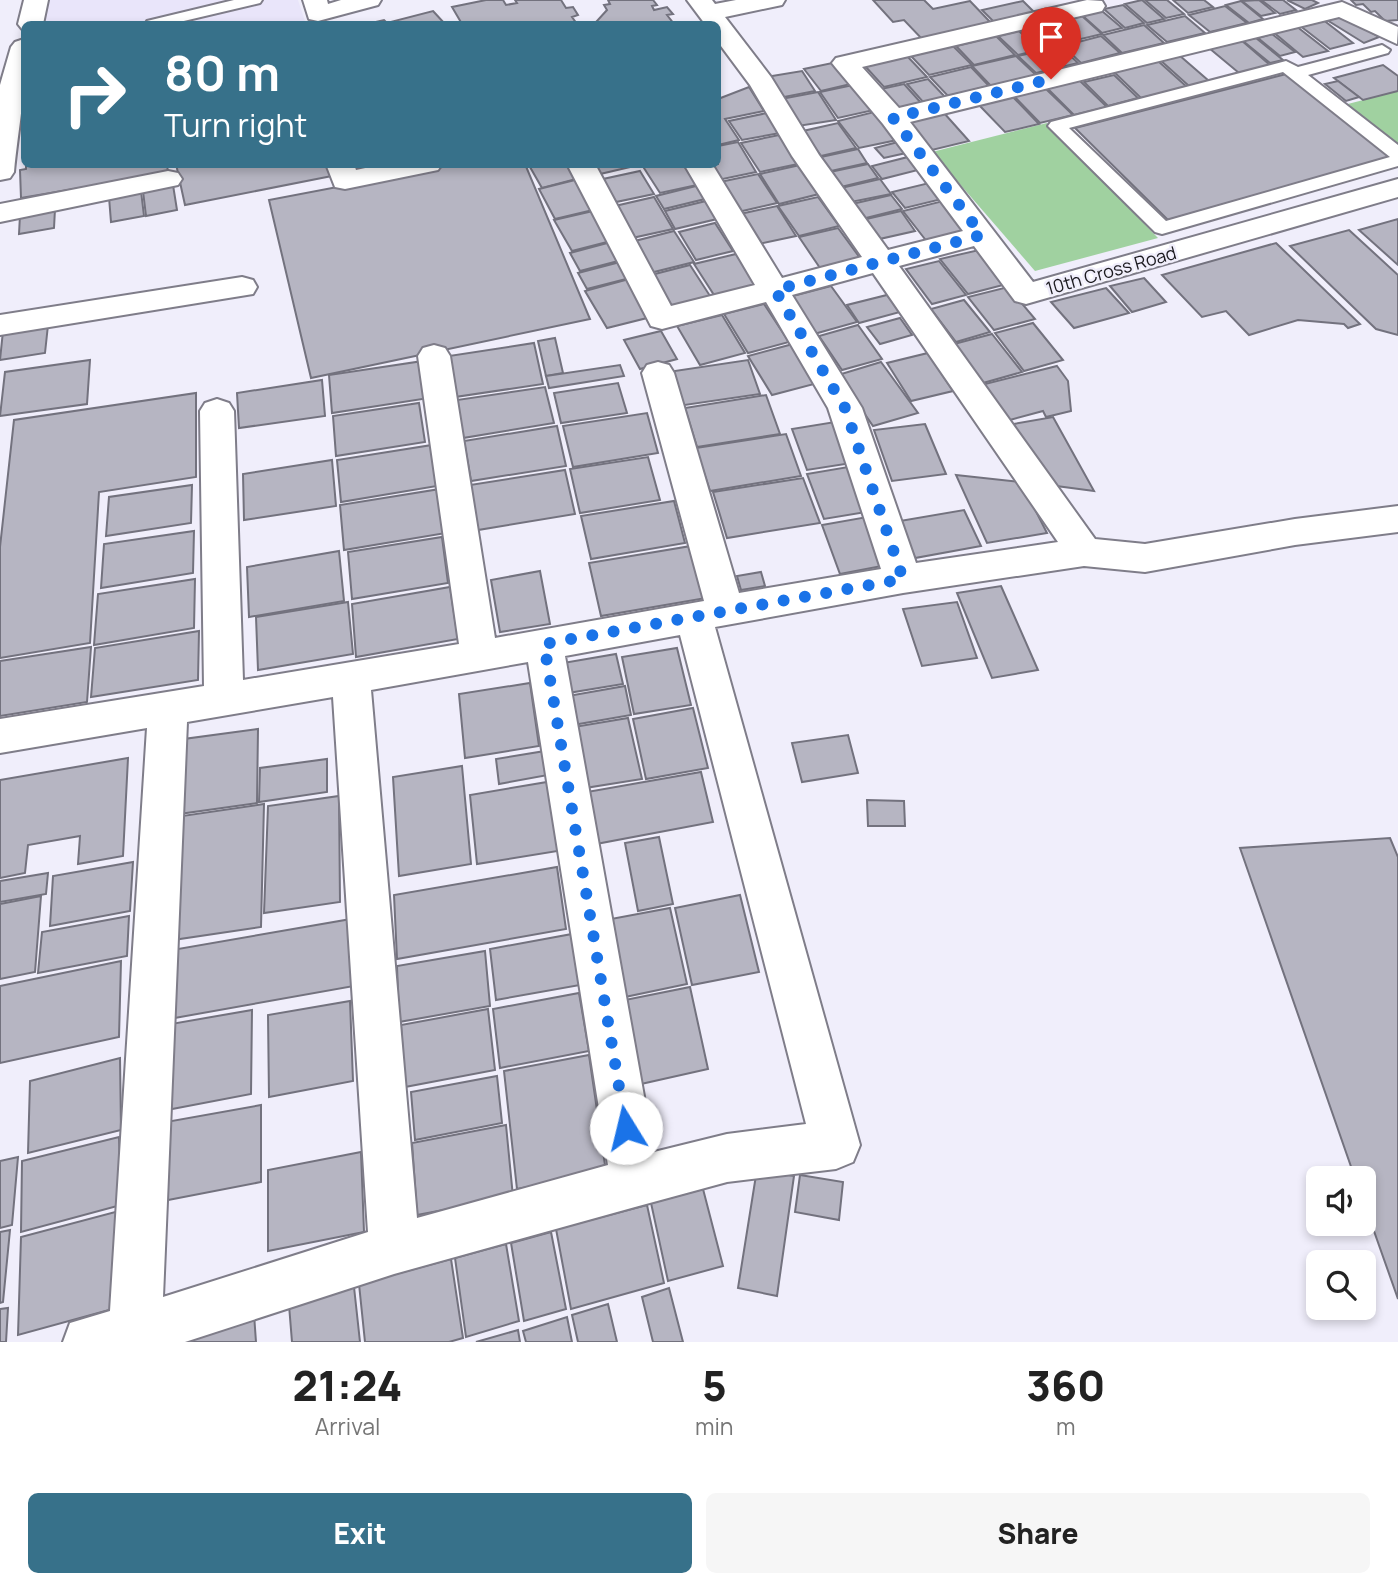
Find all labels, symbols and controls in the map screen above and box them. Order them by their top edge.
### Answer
pin [1021,7,1081,79]
icon: arrive [1032,18,1070,56]
text: 80 m [164,39,280,106]
icon: right [49,49,140,140]
text: Turn right [164,103,307,147]
street label: 10th Cross Road [1043,240,1179,300]
position arrow [589,1091,663,1165]
map controls [1306,1166,1376,1320]
button: sound [1306,1166,1376,1236]
button: search [1306,1250,1376,1320]
text: 21:24 [293,1356,402,1414]
text: 5 [702,1356,727,1414]
text: 360 [1026,1356,1105,1414]
text: Arrival [315,1410,380,1442]
text: min [695,1410,734,1442]
text: m [1056,1410,1076,1442]
button: Exit [28,1493,692,1573]
button: Share [706,1493,1370,1573]

